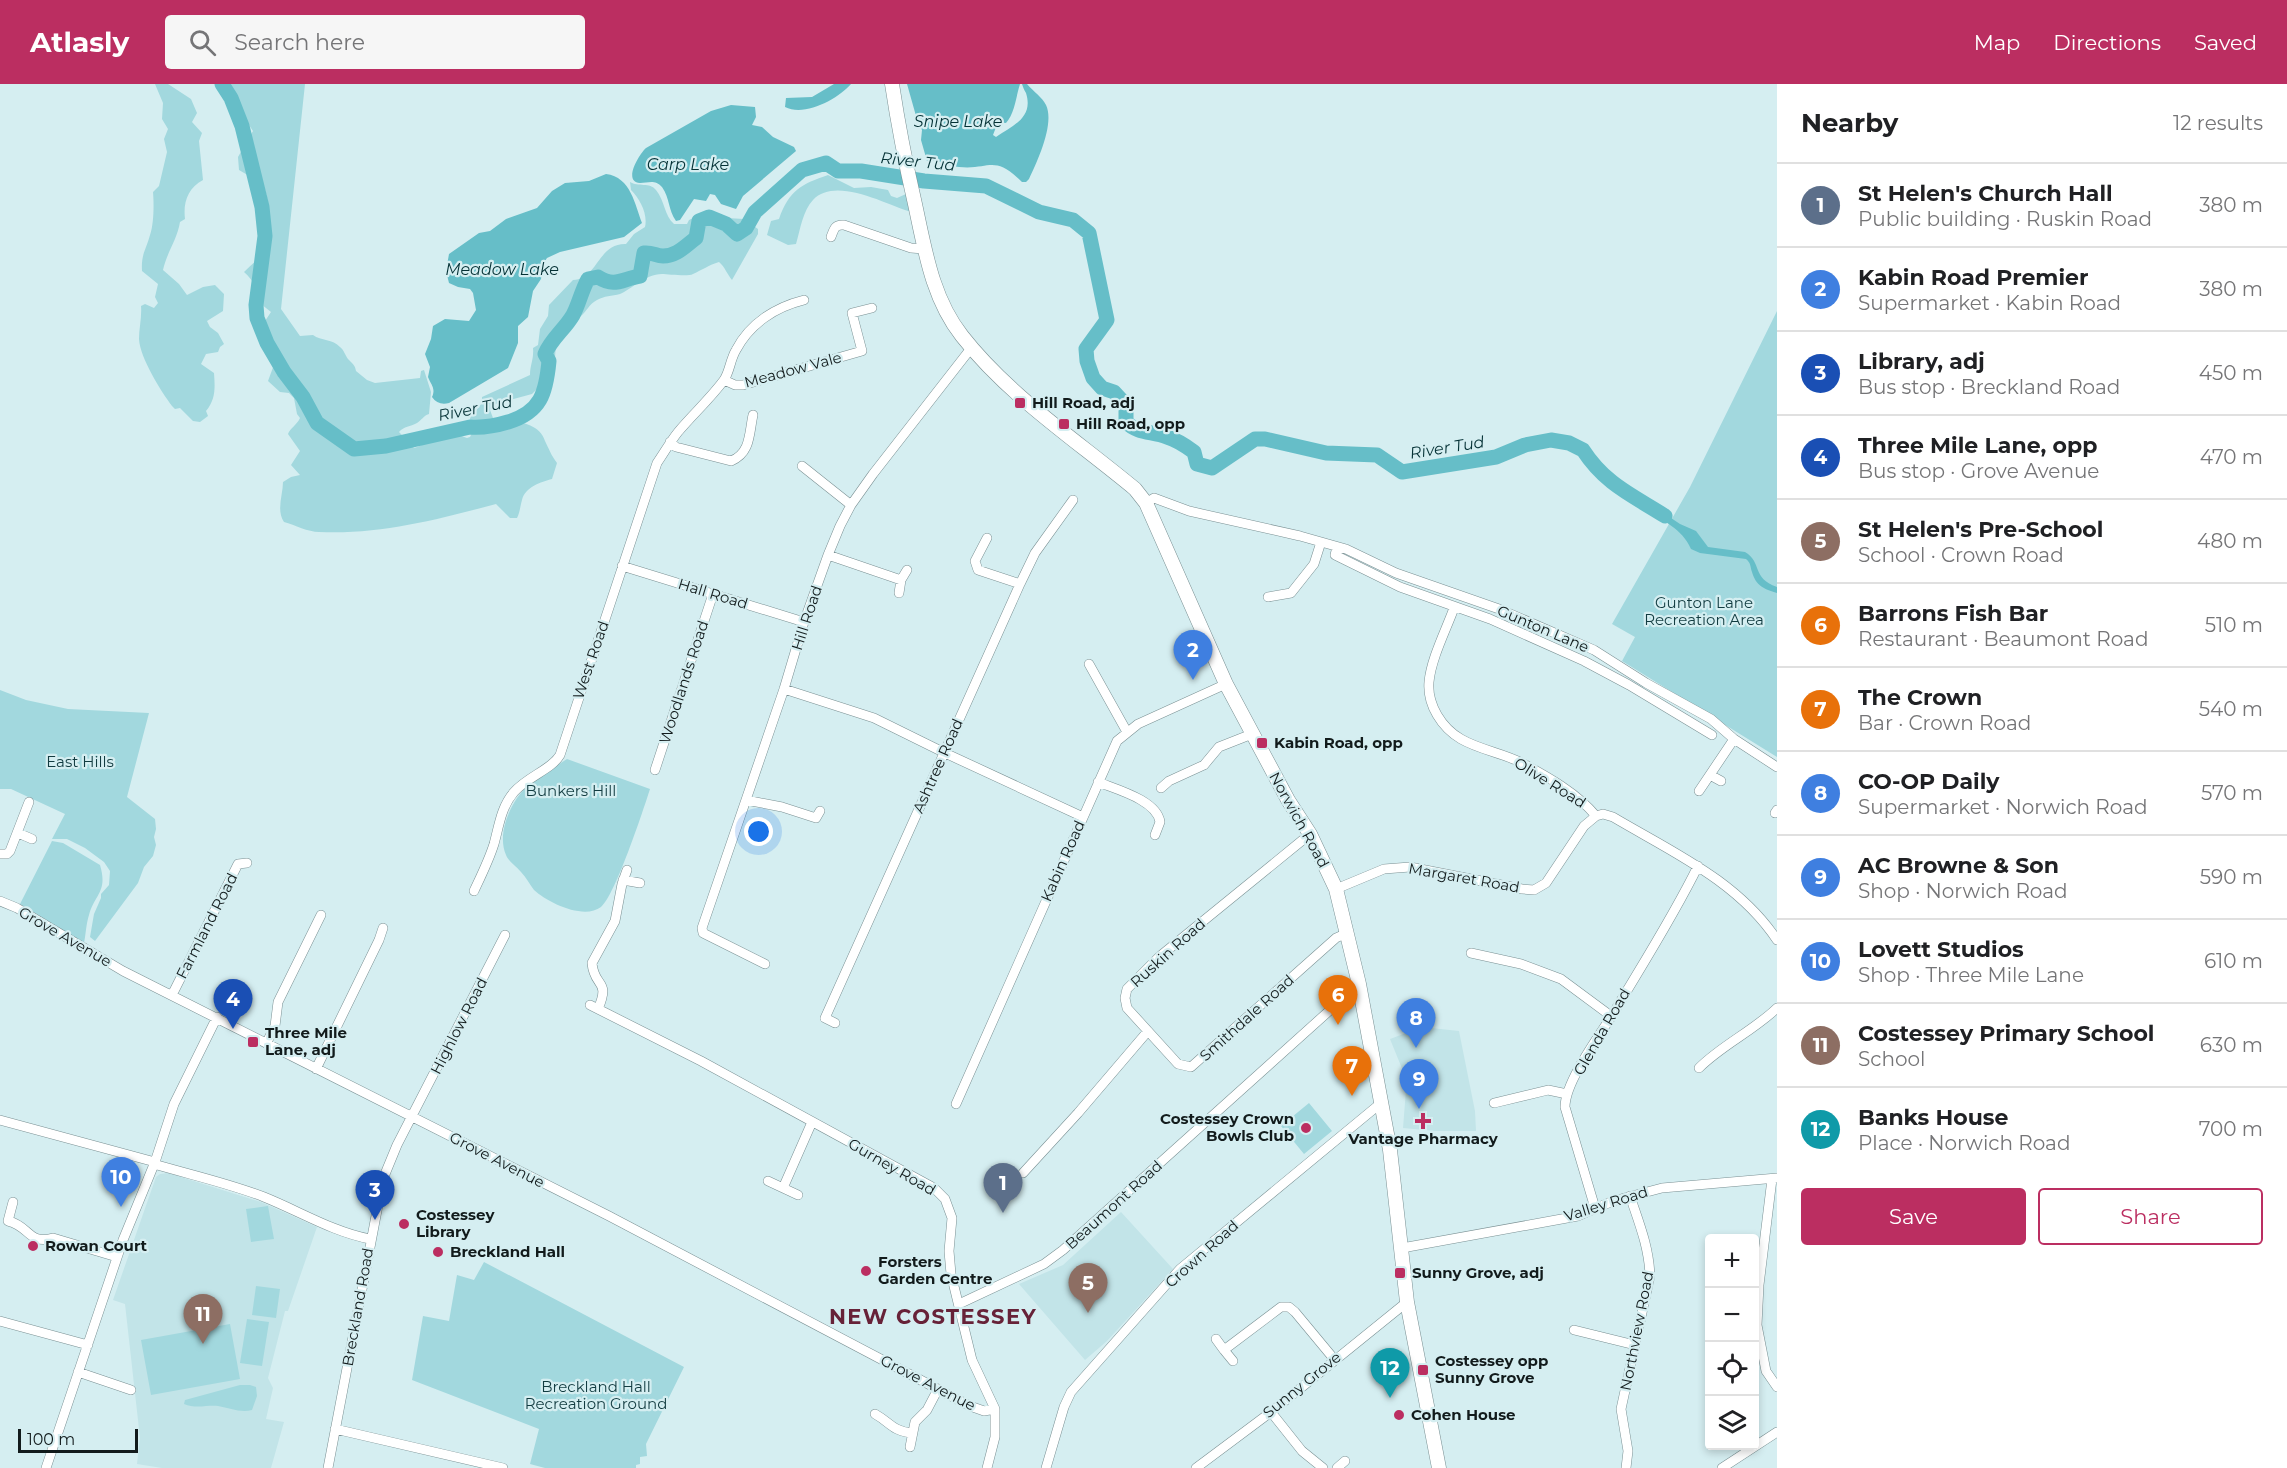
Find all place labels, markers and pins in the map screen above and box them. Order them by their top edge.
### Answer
place label: Hill Road, adj [1032,393,1135,412]
marker: Hill Road, adj [1013,396,1027,410]
place label: Hill Road, opp [1076,414,1185,433]
marker: Hill Road, opp [1057,417,1071,431]
pin: 2 [1174,630,1212,680]
place label: Kabin Road, opp [1274,733,1403,752]
marker: Kabin Road, opp [1255,736,1269,750]
pin: 6 [1318,976,1358,1025]
pin: 4 [214,980,252,1029]
pin: 8 [1396,998,1436,1048]
place label: Three Mile Lane, adj [265,1023,347,1059]
marker: Three Mile Lane, adj [246,1035,260,1049]
pin: 7 [1332,1046,1372,1096]
pin: 9 [1400,1060,1438,1109]
place label: Costessey Crown Bowls Club [1160,1109,1294,1145]
marker: Vantage Pharmacy [1416,1114,1430,1128]
marker: Costessey Crown Bowls Club [1299,1121,1313,1135]
place label: Vantage Pharmacy [1347,1129,1499,1148]
pin: 10 [102,1158,140,1207]
pin: 1 [984,1164,1022,1213]
pin: 3 [356,1170,394,1220]
place label: Costessey Library [416,1205,496,1241]
marker: Costessey Library [397,1217,411,1231]
place label: Rowan Court [45,1236,148,1255]
marker: Rowan Court [26,1239,40,1253]
place label: Breckland Hall [450,1242,565,1261]
marker: Breckland Hall [431,1245,445,1259]
place label: Forsters Garden Centre [878,1252,992,1288]
place label: Sunny Grove, adj [1412,1263,1544,1282]
marker: Forsters Garden Centre [859,1264,873,1278]
pin: 5 [1068,1264,1108,1313]
marker: Sunny Grove, adj [1393,1266,1407,1280]
pin: 11 [184,1294,222,1344]
pin: 12 [1370,1348,1410,1398]
place label: Costessey opp Sunny Grove [1435,1351,1548,1387]
marker: Costessey opp Sunny Grove [1416,1363,1430,1377]
place label: Cohen House [1411,1405,1516,1424]
marker: Cohen House [1392,1408,1406,1422]

